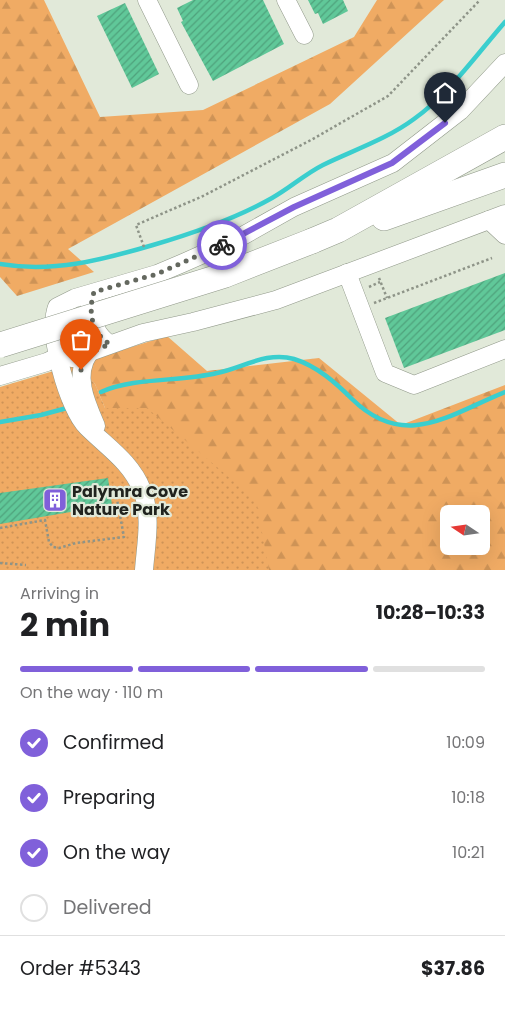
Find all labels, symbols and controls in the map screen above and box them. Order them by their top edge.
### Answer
pin [424,72,466,123]
icon: home [431,79,459,107]
courier [197,220,247,270]
icon: bike [208,231,236,259]
pin [60,319,102,370]
icon: bag [67,326,95,354]
place label: Palymra Cove Nature Park [72,480,188,521]
building icon: Palymra Cove Nature Park [42,487,68,513]
north arrow [440,505,490,555]
map controls [440,505,490,555]
text: Arriving in [20,582,99,605]
text: 10:28–10:33 [376,599,485,626]
text: 2 min [20,602,110,647]
text: On the way · 110 m [20,681,163,704]
icon: check [20,729,48,757]
text: Confirmed [63,729,164,756]
text: 10:09 [446,731,485,754]
icon: check [20,784,48,812]
text: Preparing [63,784,155,811]
text: 10:18 [451,786,485,809]
icon: check [20,839,48,867]
text: On the way [63,839,170,866]
text: 10:21 [452,841,485,864]
text: Delivered [63,894,152,921]
text: Order #5343 [20,955,141,982]
text: $37.86 [421,955,485,982]

